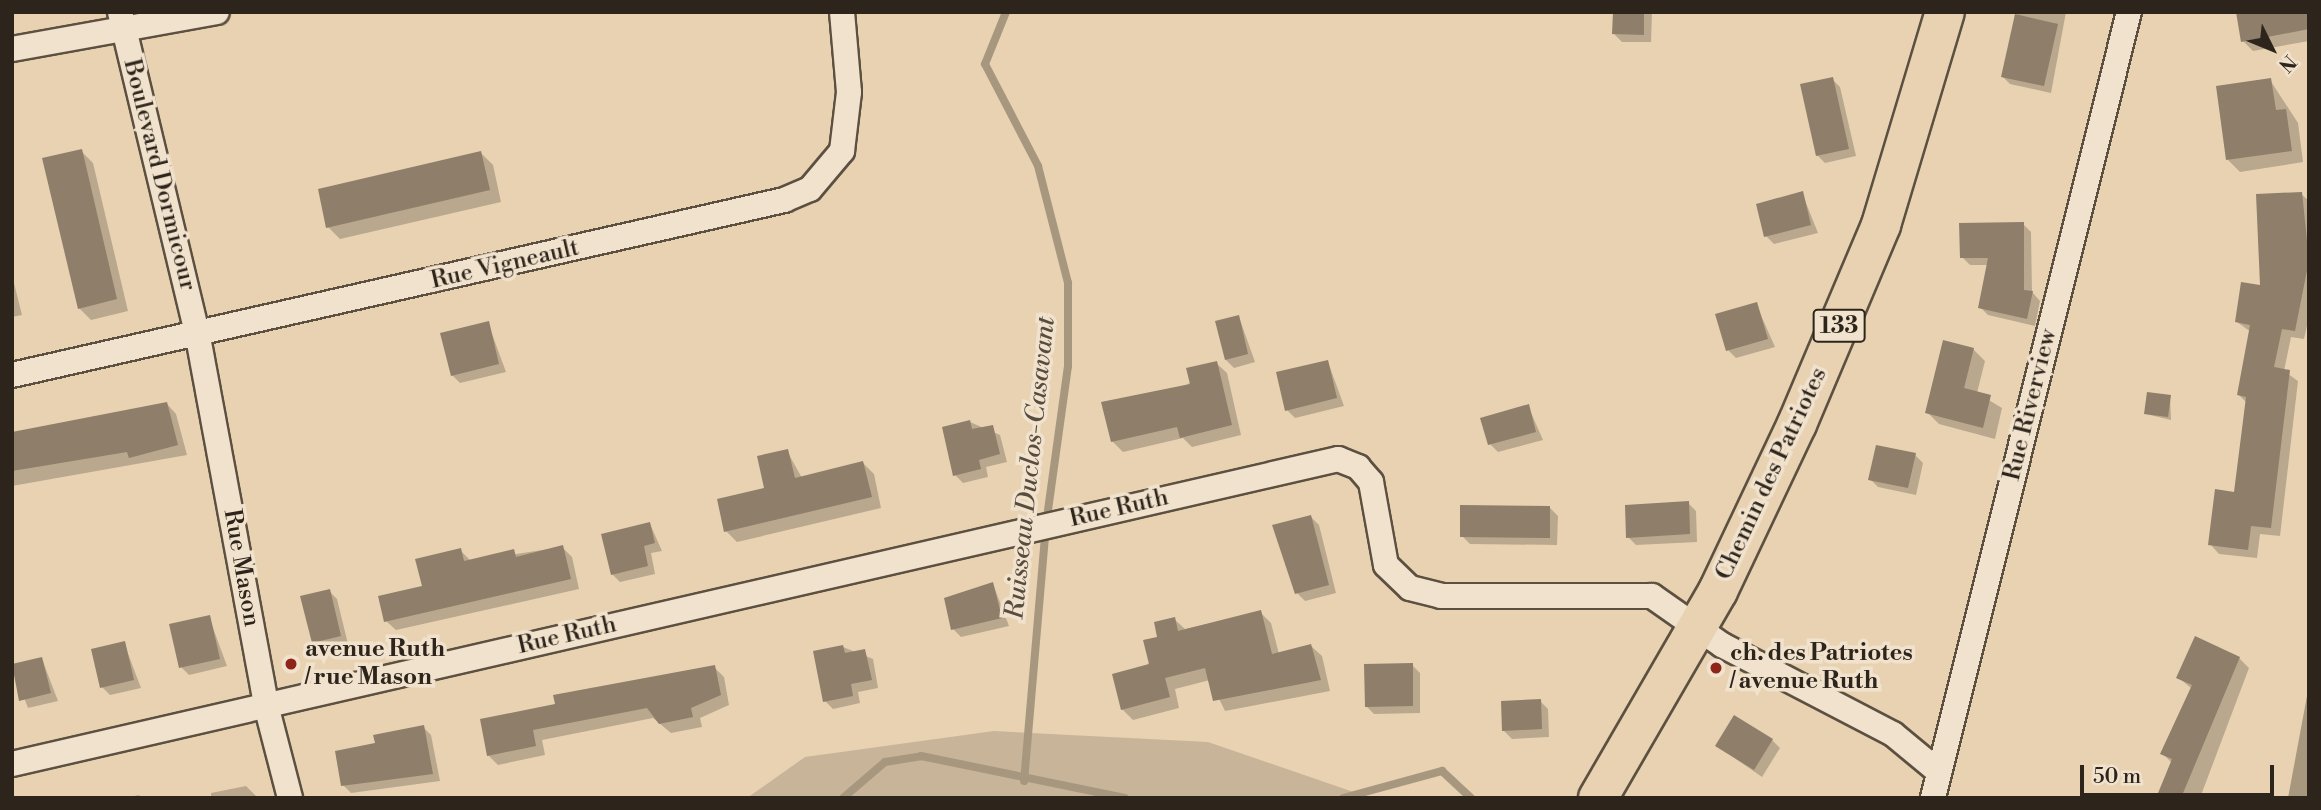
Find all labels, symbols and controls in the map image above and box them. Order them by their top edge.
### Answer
north arrow [2237,14,2307,84]
text: N [2273,50,2301,77]
street label: Boulevard Dormicour [116,56,202,294]
street label: Rue Vigneault [428,234,582,296]
road number: 133 [1811,306,1867,346]
water label: Ruisseau Duclos-Casavant [1000,315,1062,621]
street label: Rue Riverview [1998,326,2064,484]
street label: Chemin des Patriotes [1710,363,1834,585]
street label: Rue Ruth [1067,484,1171,534]
street label: Rue Mason [216,507,266,629]
street label: Rue Ruth [515,611,619,661]
place label: avenue Ruth / rue Mason [305,636,445,692]
place label: ch. des Patriotes / avenue Ruth [1730,640,1913,696]
marker: avenue Ruth / rue Mason [283,656,299,672]
marker: ch. des Patriotes / avenue Ruth [1708,660,1724,676]
scale bar [2083,750,2277,794]
text: 50 m [2093,764,2141,790]

